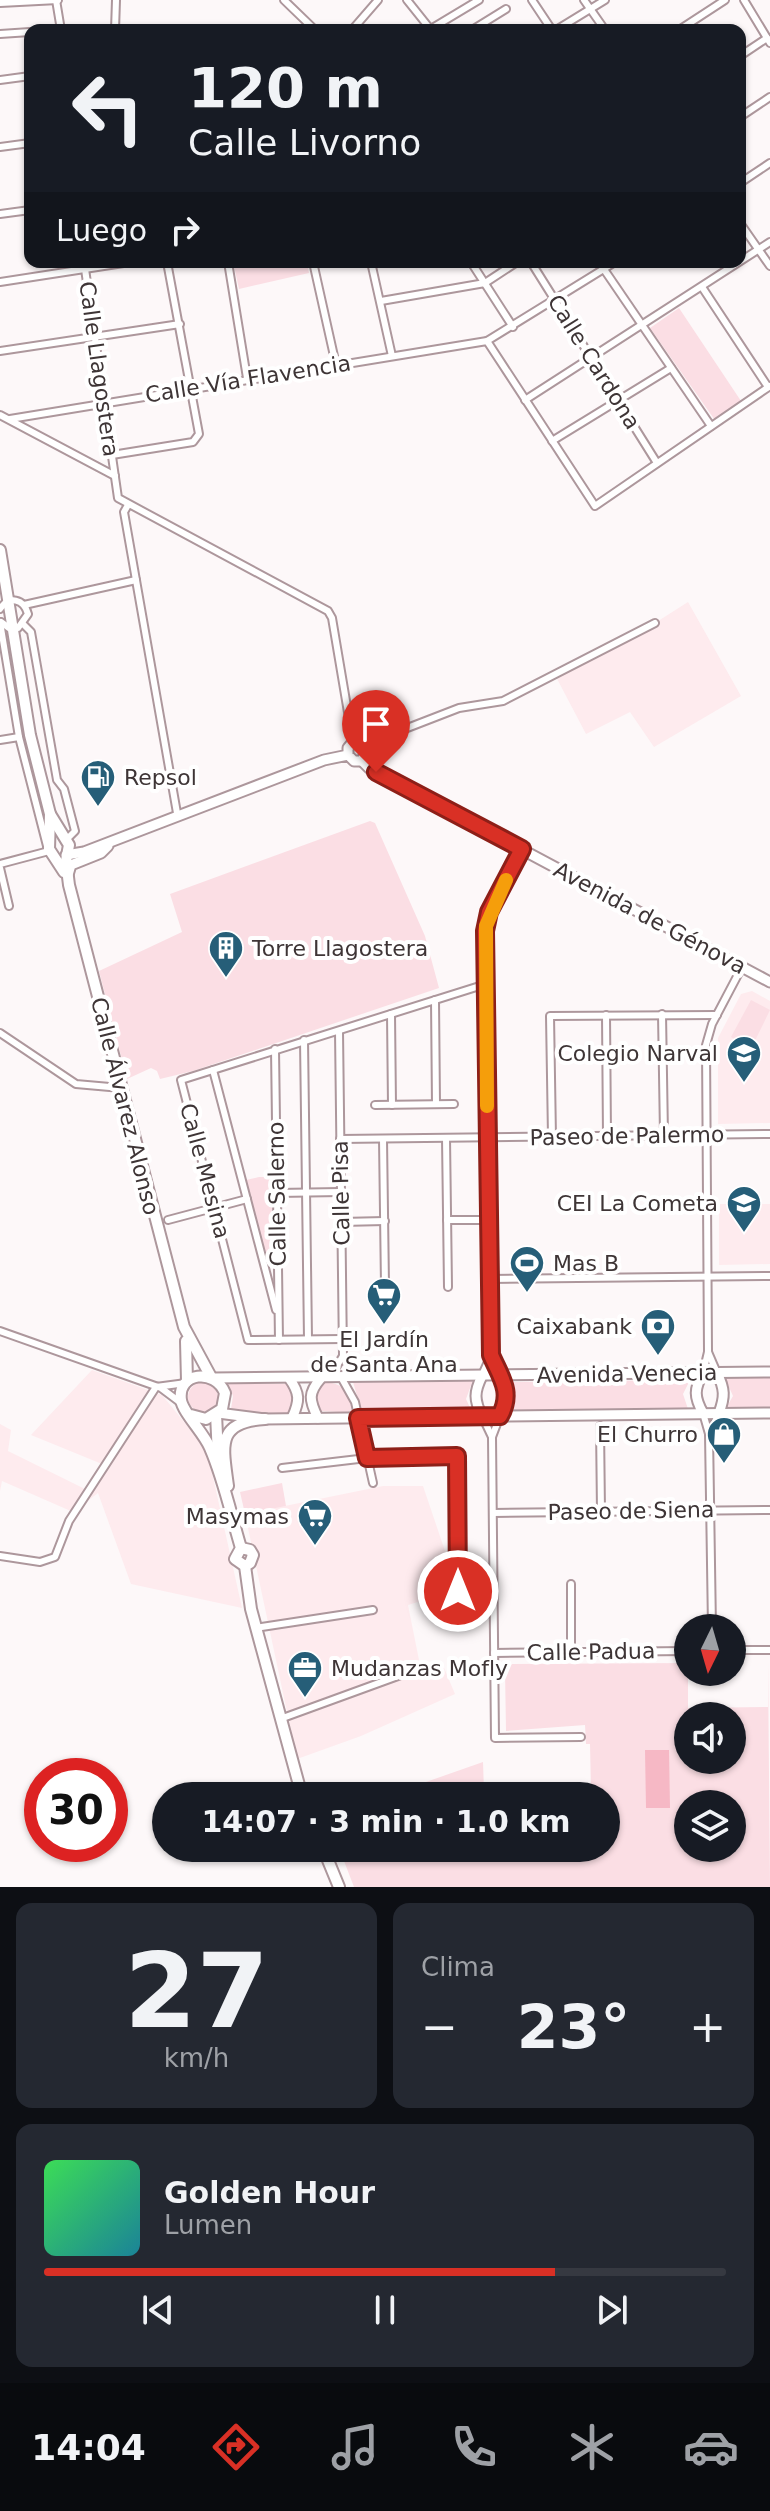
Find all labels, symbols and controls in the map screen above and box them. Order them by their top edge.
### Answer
text: 120 m [188,55,383,120]
icon: left [56,56,160,160]
text: Calle Livorno [188,122,421,163]
icon: right [163,208,207,252]
text: Luego [56,213,147,248]
street label: Calle Llagostera [74,280,124,458]
street label: Calle Cardona [543,290,645,434]
street label: Calle Vía Flavencia [143,350,353,408]
pin [342,690,410,772]
icon: arrive [354,702,398,746]
fuel station icon: Repsol [79,758,117,808]
place label: Repsol [124,765,197,790]
street label: Avenida de Génova [550,857,750,979]
building icon: Torre Llagostera [207,929,245,979]
place label: Torre Llagostera [251,936,428,961]
street label: Calle Álvarez Alonso [86,995,164,1217]
school or university icon: Colegio Narval [725,1034,763,1084]
place label: Colegio Narval [557,1041,718,1066]
street label: Calle Mesina [175,1101,235,1241]
street label: Calle Salerno [263,1121,291,1267]
street label: Paseo de Palermo [529,1122,725,1150]
street label: Calle Pisa [328,1140,354,1246]
school or university icon: CEI La Cometa [725,1184,763,1234]
place label: CEI La Cometa [557,1191,718,1216]
sports icon: Mas B [508,1244,546,1294]
place label: Mas B [553,1251,619,1276]
supermarket icon: El Jardín de Santa Ana [365,1276,403,1326]
bank icon: Caixabank [639,1307,677,1357]
place label: Caixabank [516,1314,632,1339]
place label: El Jardín de Santa Ana [310,1327,458,1377]
street label: Avenida Venecia [536,1360,718,1388]
shop icon: El Churro [705,1415,743,1465]
place label: El Churro [597,1422,698,1447]
supermarket icon: Masymas [296,1497,334,1547]
street label: Paseo de Siena [547,1497,715,1525]
place label: Masymas [186,1504,289,1529]
position arrow [416,1549,500,1633]
north arrow [674,1614,746,1686]
map controls [674,1614,746,1862]
street label: Calle Padua [526,1638,656,1666]
office icon: Mudanzas Mofly [286,1649,324,1699]
place label: Mudanzas Mofly [331,1656,508,1681]
button: sound [674,1702,746,1774]
speed limit sign: 30 [24,1758,128,1862]
button: layers [674,1790,746,1862]
text: 14:07 · 3 min · 1.0 km [201,1804,571,1839]
text: 27 [124,1930,269,2052]
text: Clima [421,1952,495,1982]
text: 23° [517,1992,630,2062]
text: − [421,2001,458,2052]
text: + [689,2001,726,2052]
text: km/h [164,2043,229,2073]
text: Golden Hour [164,2175,375,2210]
text: Lumen [164,2210,252,2240]
icon: previous [136,2288,180,2332]
icon: pause [363,2288,407,2332]
icon: next [590,2288,634,2332]
icon: directions [208,2419,264,2475]
icon: music [327,2419,383,2475]
icon: phone [446,2419,502,2475]
icon: climate [564,2419,620,2475]
icon: car [683,2419,739,2475]
text: 14:04 [31,2427,146,2468]

